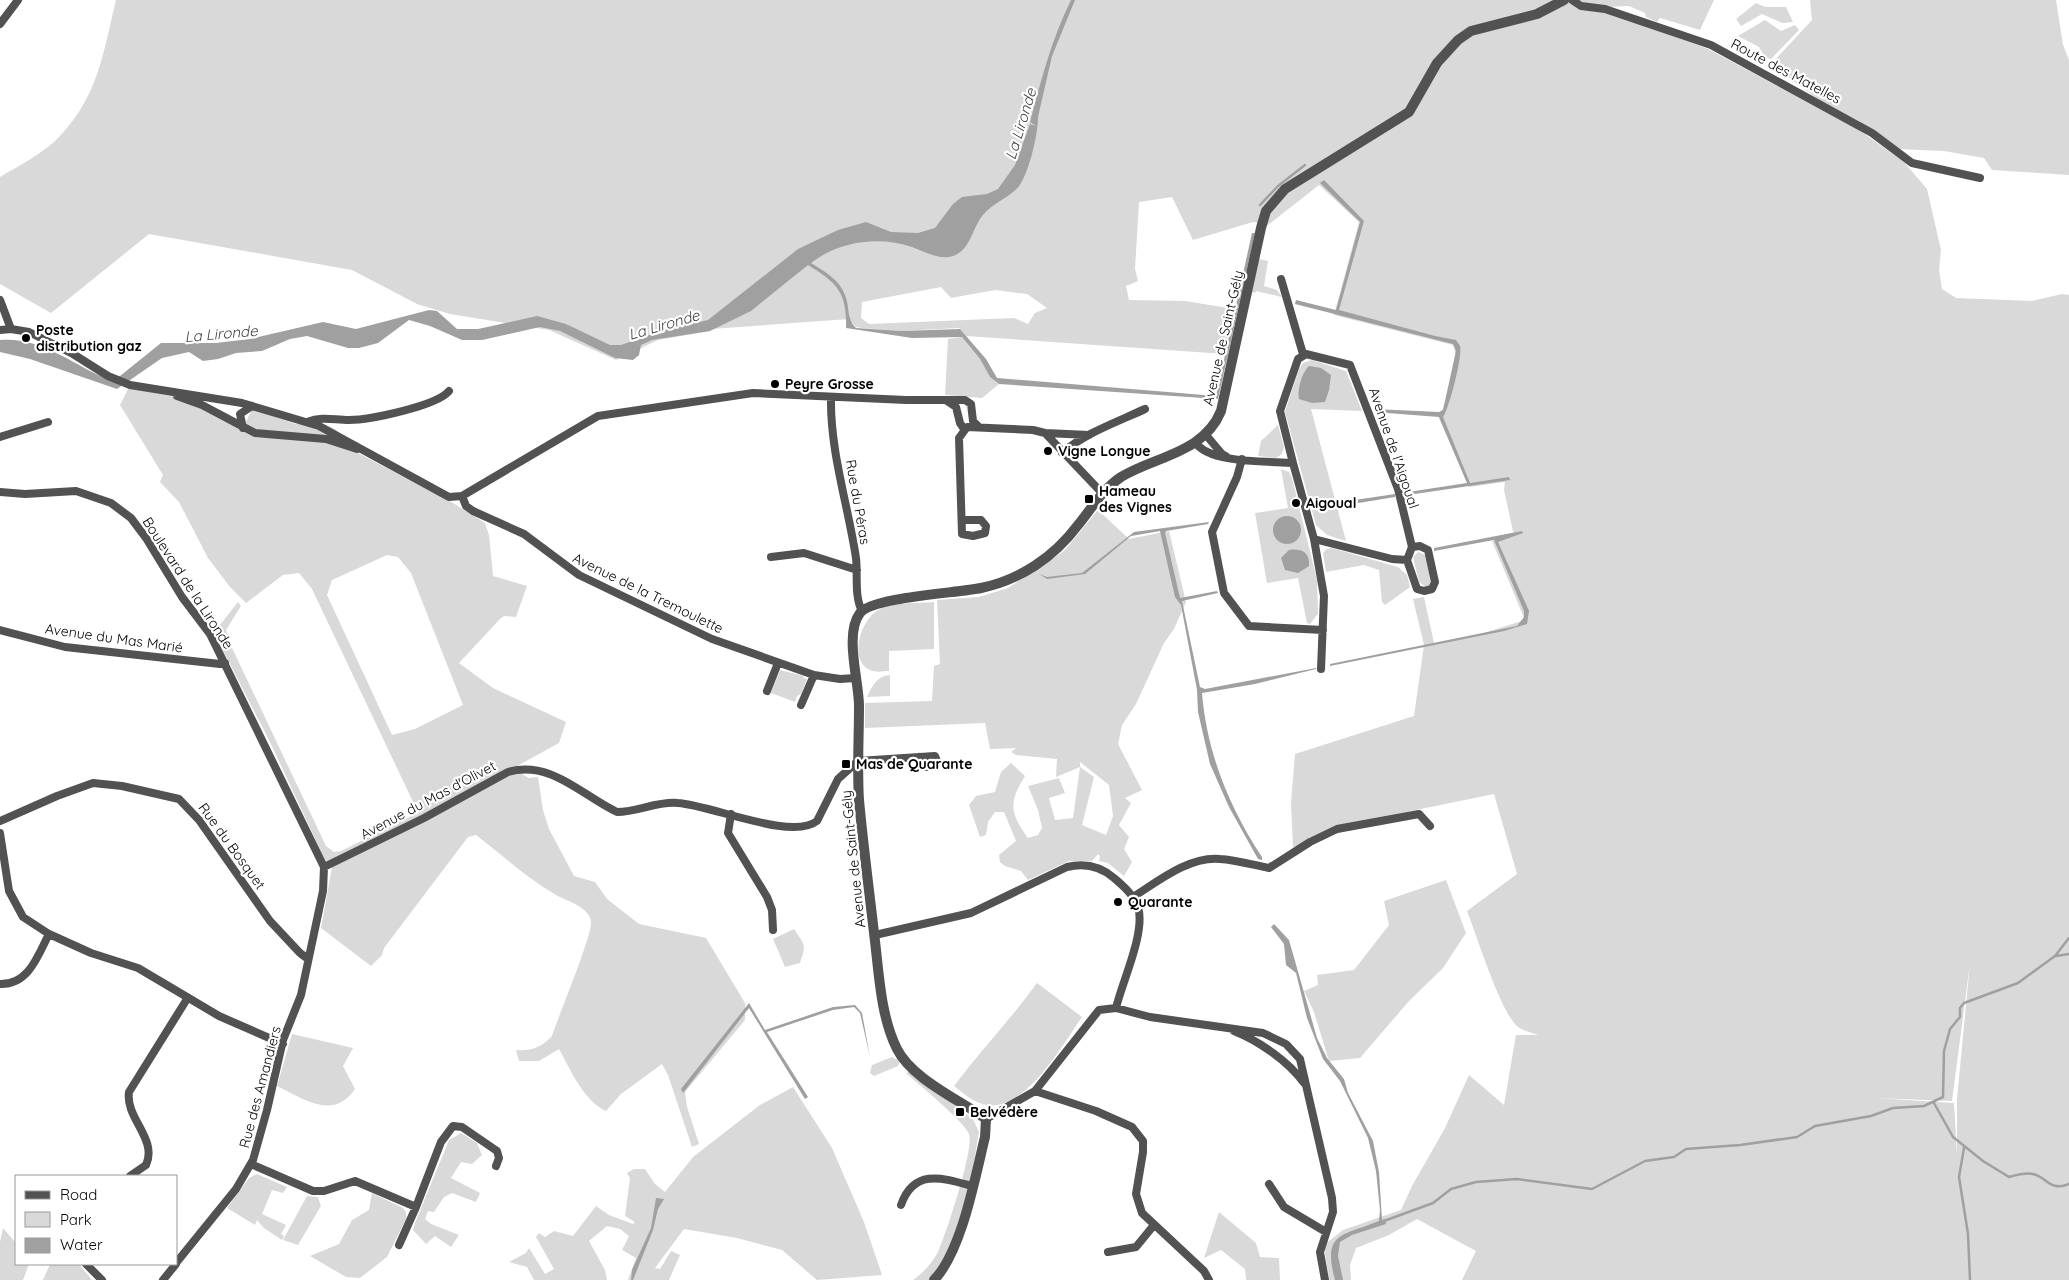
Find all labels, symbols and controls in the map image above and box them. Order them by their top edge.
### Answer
street label: Route des Matelles [1728,34,1844,108]
water label: La Lironde [1001,86,1040,162]
street label: Avenue de Saint-Gély [1199,269,1247,407]
water label: La Lironde [626,305,702,344]
place label: Poste distribution gaz [36,321,142,355]
water label: La Lironde [184,321,259,346]
marker: Poste distribution gaz [20,332,32,344]
place label: Peyre Grosse [785,375,874,393]
marker: Peyre Grosse [769,378,781,390]
street label: Avenue de l'Aigoual [1365,385,1423,511]
place label: Vigne Longue [1058,442,1151,460]
marker: Vigne Longue [1042,445,1054,457]
street label: Rue du Péras [842,458,874,546]
place label: Hameau des Vignes [1099,482,1172,516]
marker: Hameau des Vignes [1083,493,1095,505]
place label: Aigoual [1306,494,1356,512]
marker: Aigoual [1290,497,1302,509]
street label: Boulevard de la Lironde [139,514,238,653]
street label: Avenue de la Tremoulette [570,549,726,637]
street label: Avenue du Mas Marié [44,619,184,657]
place label: Mas de Quarante [856,755,972,773]
street label: Avenue du Mas d'Olivet [357,757,499,843]
marker: Mas de Quarante [840,758,852,770]
street label: Avenue de Saint-Gély [837,789,869,929]
street label: Rue du Bosquet [195,799,270,893]
place label: Quarante [1128,893,1193,911]
marker: Quarante [1112,896,1124,908]
street label: Rue des Amandiers [235,1024,285,1150]
place label: Belvédère [970,1103,1038,1121]
marker: Belvédère [954,1106,966,1118]
legend [15,1175,178,1265]
text: Road [60,1185,97,1204]
text: Park [60,1210,92,1229]
text: Water [60,1235,103,1254]

